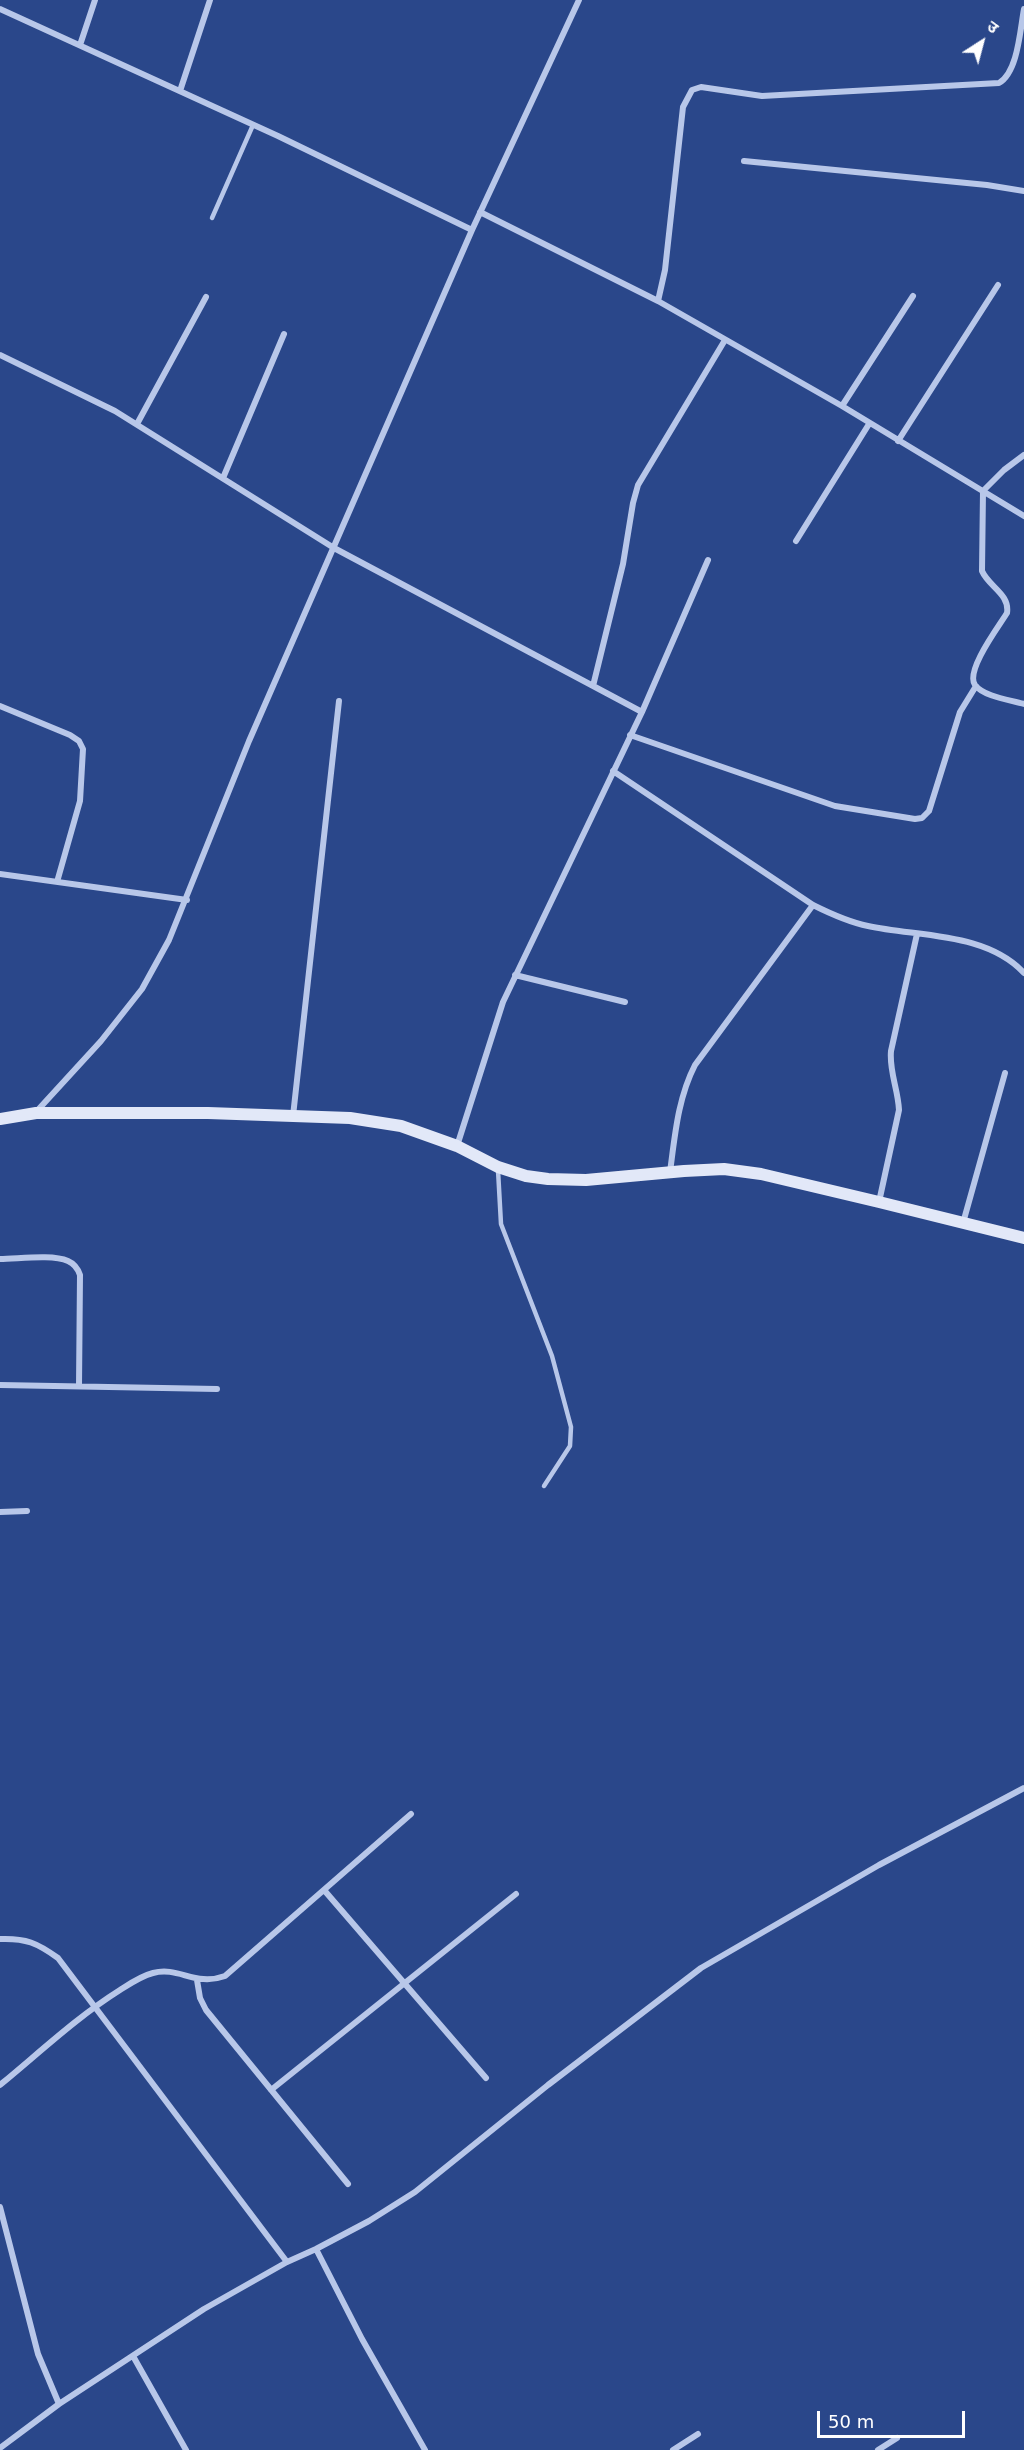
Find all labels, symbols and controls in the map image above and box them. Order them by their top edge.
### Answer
north arrow [952,12,1012,72]
text: उ [983,17,1002,37]
scale bar [820,2399,968,2437]
text: 50 m [828,2411,874,2432]

